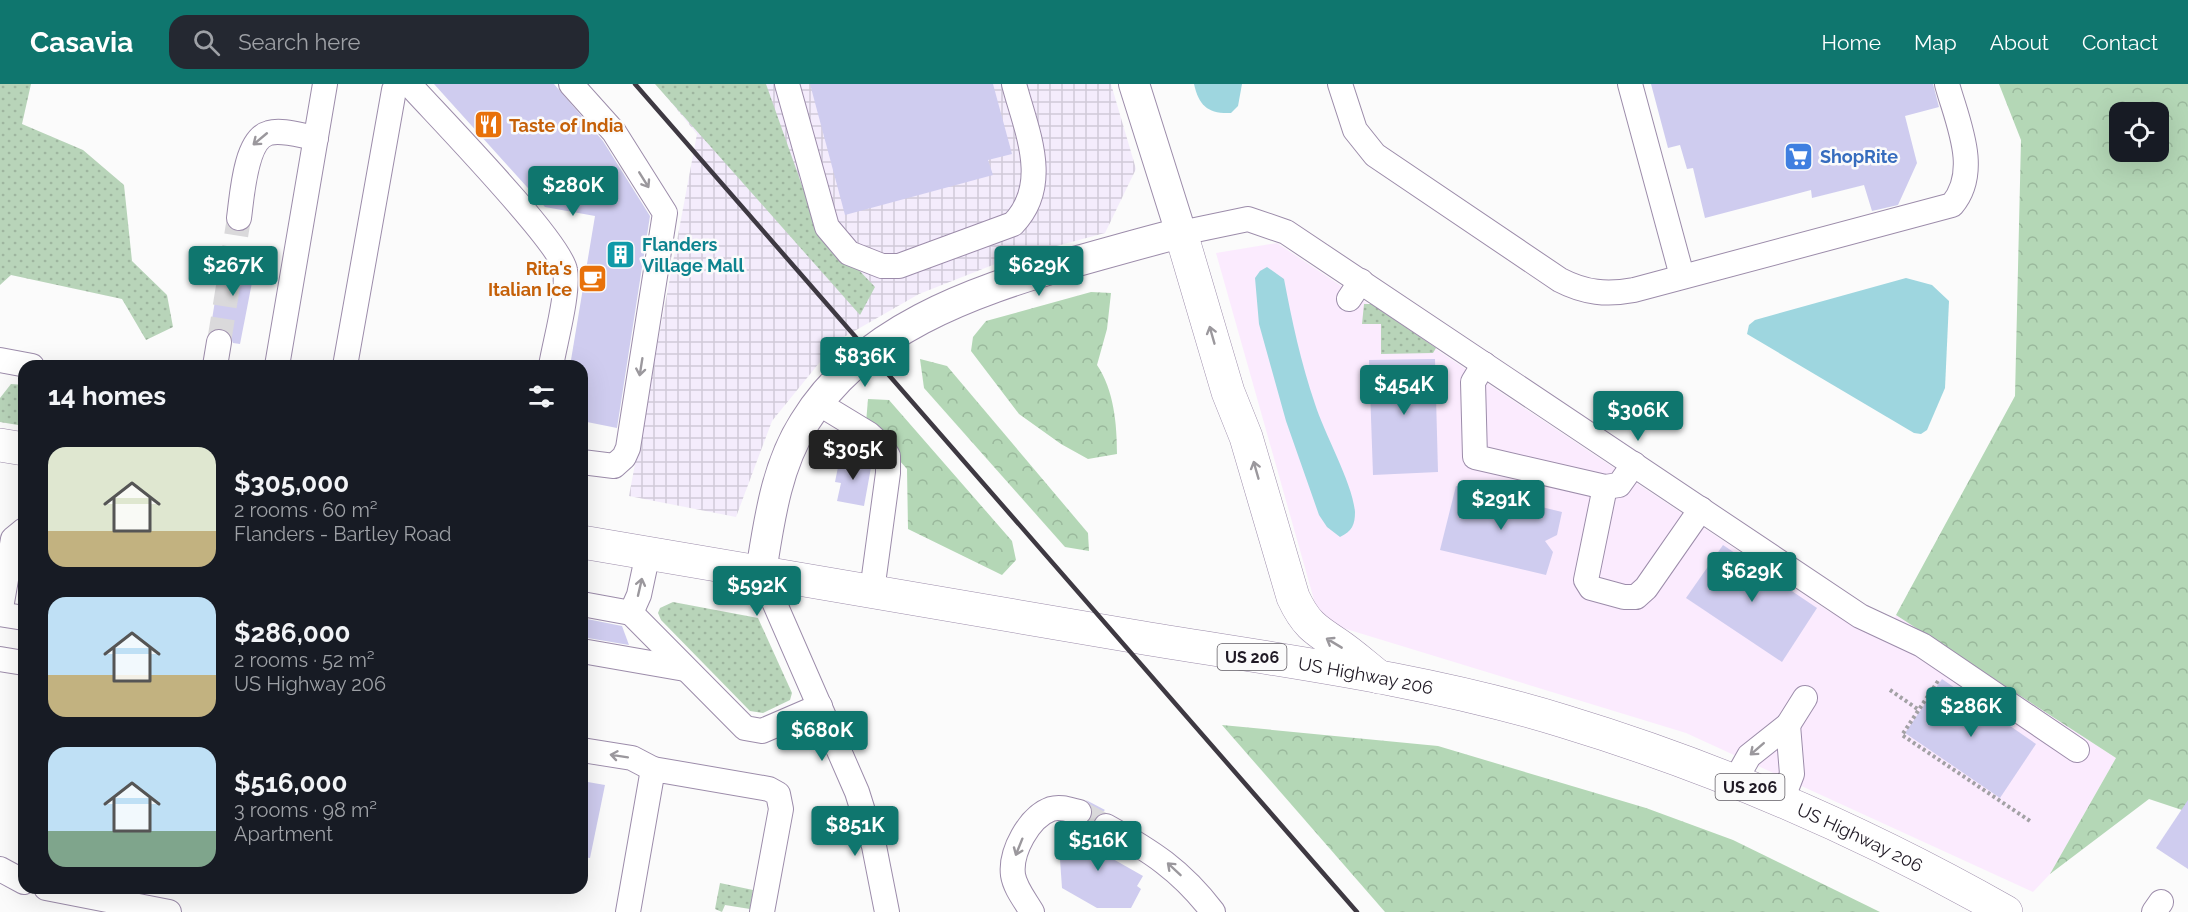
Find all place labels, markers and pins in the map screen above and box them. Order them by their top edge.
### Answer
restaurant icon: Taste of India [472,109,504,141]
place label: Taste of India [509,115,624,136]
supermarket icon: ShopRite [1783,140,1815,172]
place label: ShopRite [1820,146,1898,167]
pin: $280K [531,166,615,217]
place label: Flanders Village Mall [642,234,745,276]
building icon: Flanders Village Mall [605,238,637,270]
pin: $267K [191,246,275,297]
pin: $629K [997,246,1081,297]
place label: Rita's Italian Ice [488,258,572,300]
cafe icon: Rita's Italian Ice [577,262,609,294]
pin: $836K [823,337,907,388]
pin: $454K [1362,365,1446,416]
pin: $306K [1596,391,1680,442]
pin: $305K [811,430,895,481]
pin: $291K [1459,480,1543,531]
pin: $629K [1710,552,1794,603]
pin: $592K [715,566,799,617]
pin: $286K [1929,687,2013,738]
pin: $680K [780,711,864,762]
pin: $851K [813,806,897,857]
pin: $516K [1056,821,1140,872]

